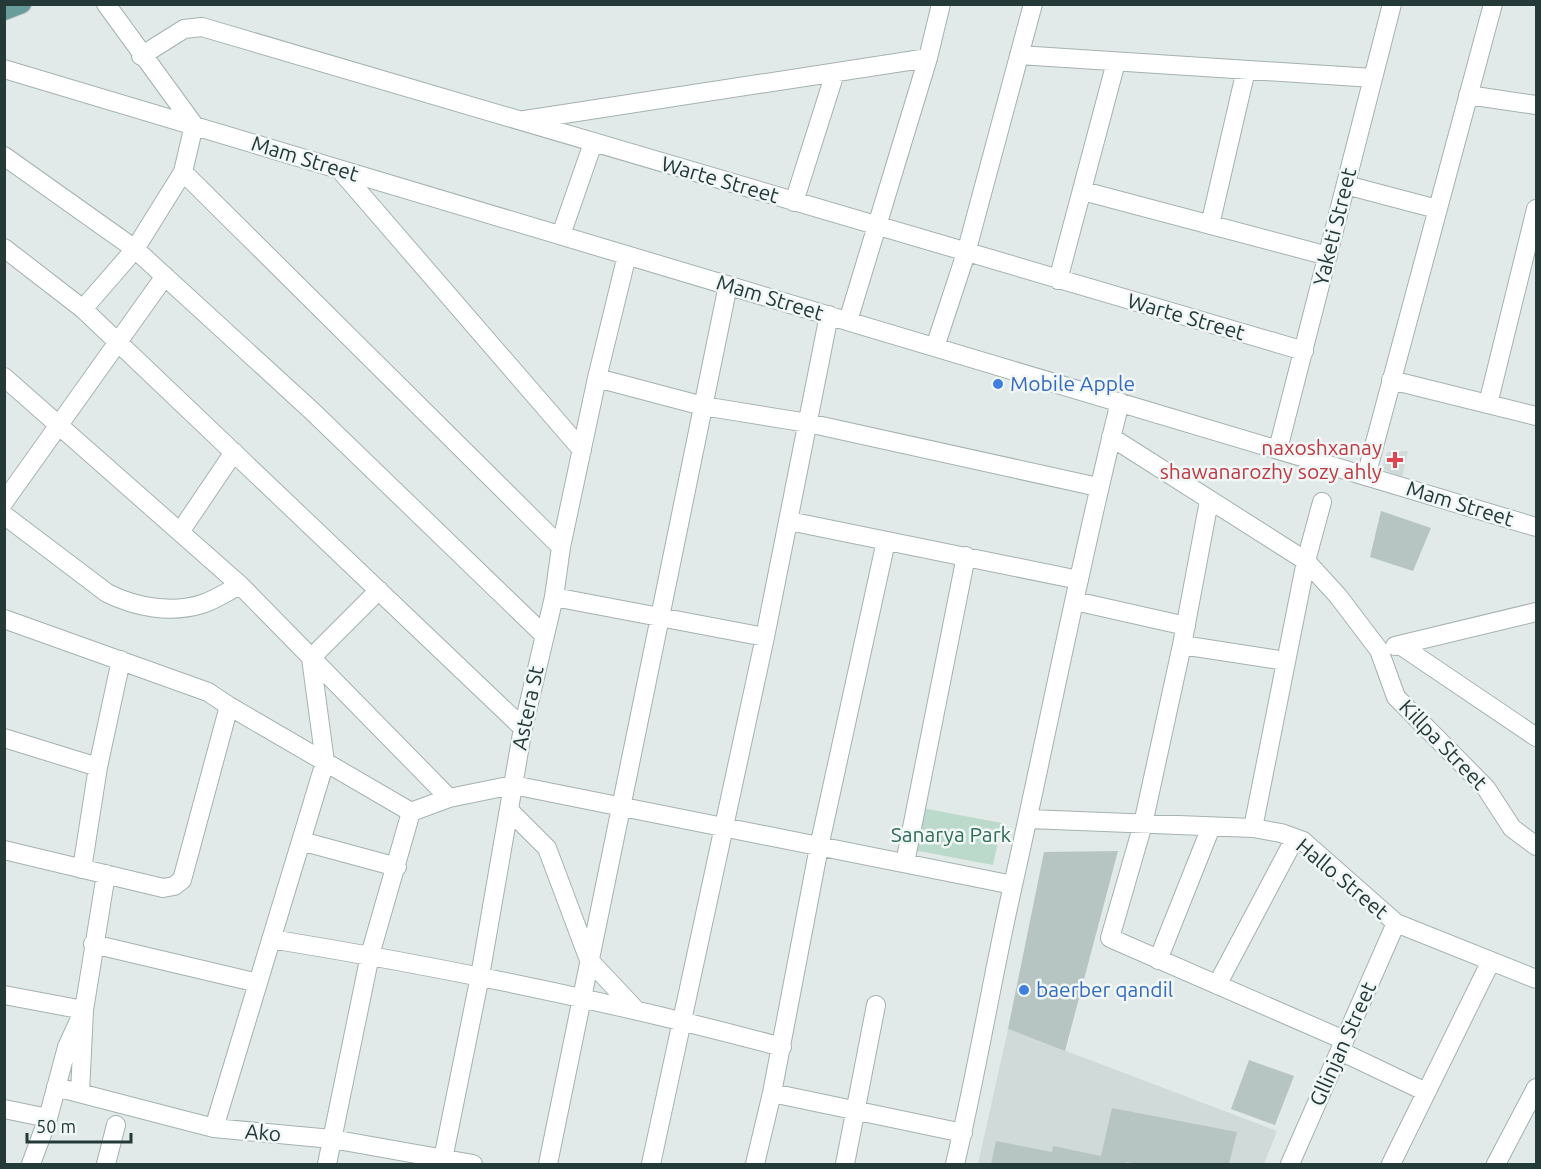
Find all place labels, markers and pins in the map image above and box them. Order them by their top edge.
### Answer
place label: Mobile Apple [1010,371,1135,395]
marker: Mobile Apple [991,377,1005,391]
place label: naxoshxanay shawanarozhy sozy ahly [1160,435,1382,483]
marker: naxoshxanay shawanarozhy sozy ahly [1386,451,1404,469]
place label: baerber qandil [1036,977,1173,1001]
marker: baerber qandil [1017,983,1031,997]

